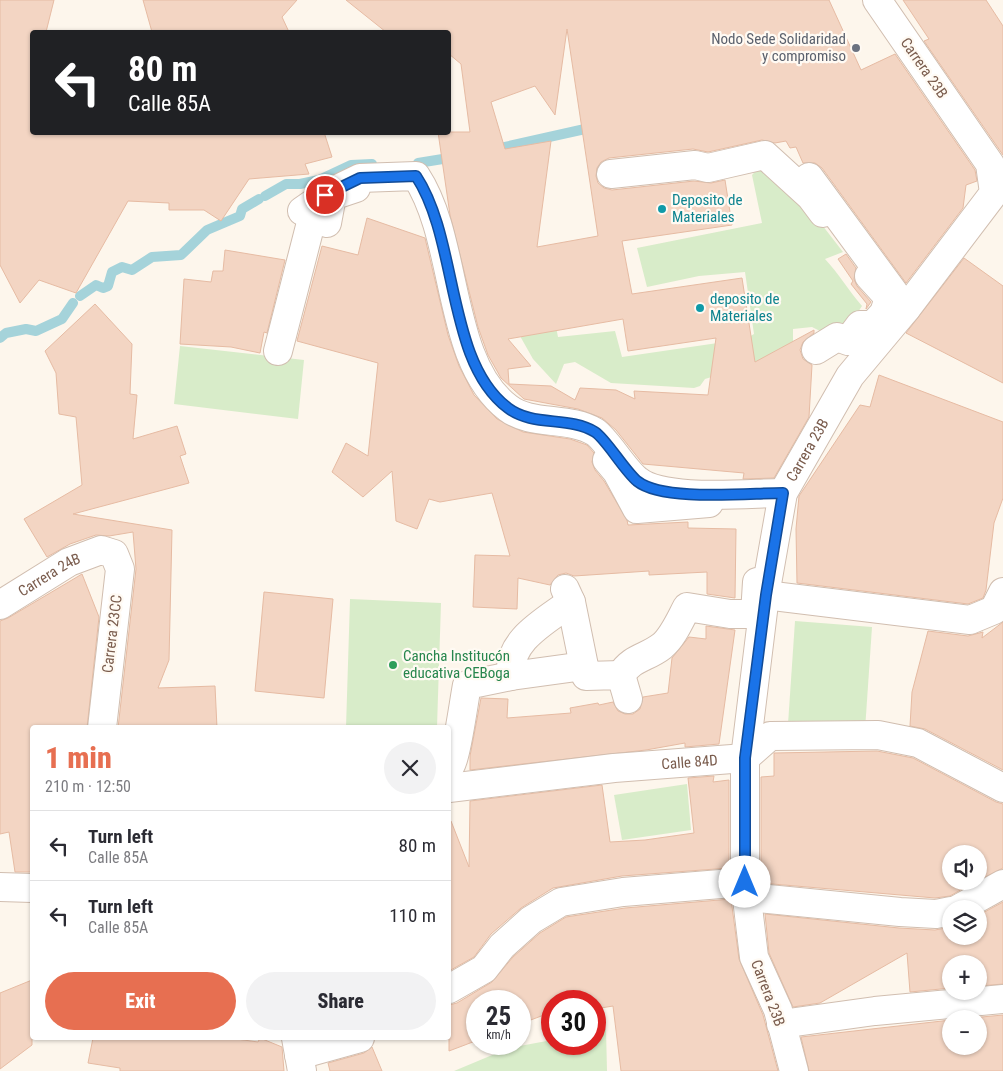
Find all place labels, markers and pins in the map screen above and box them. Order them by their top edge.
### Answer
place label: Nodo Sede Solidaridad y compromiso [711,30,846,65]
marker: Nodo Sede Solidaridad y compromiso [850,42,862,54]
pin [304,174,346,216]
place label: Deposito de Materiales [672,191,743,226]
marker: Deposito de Materiales [656,203,668,215]
place label: deposito de Materiales [710,290,779,325]
marker: deposito de Materiales [694,302,706,314]
place label: Cancha Institucón educativa CEBoga [403,647,510,682]
marker: Cancha Institucón educativa CEBoga [387,659,399,671]

